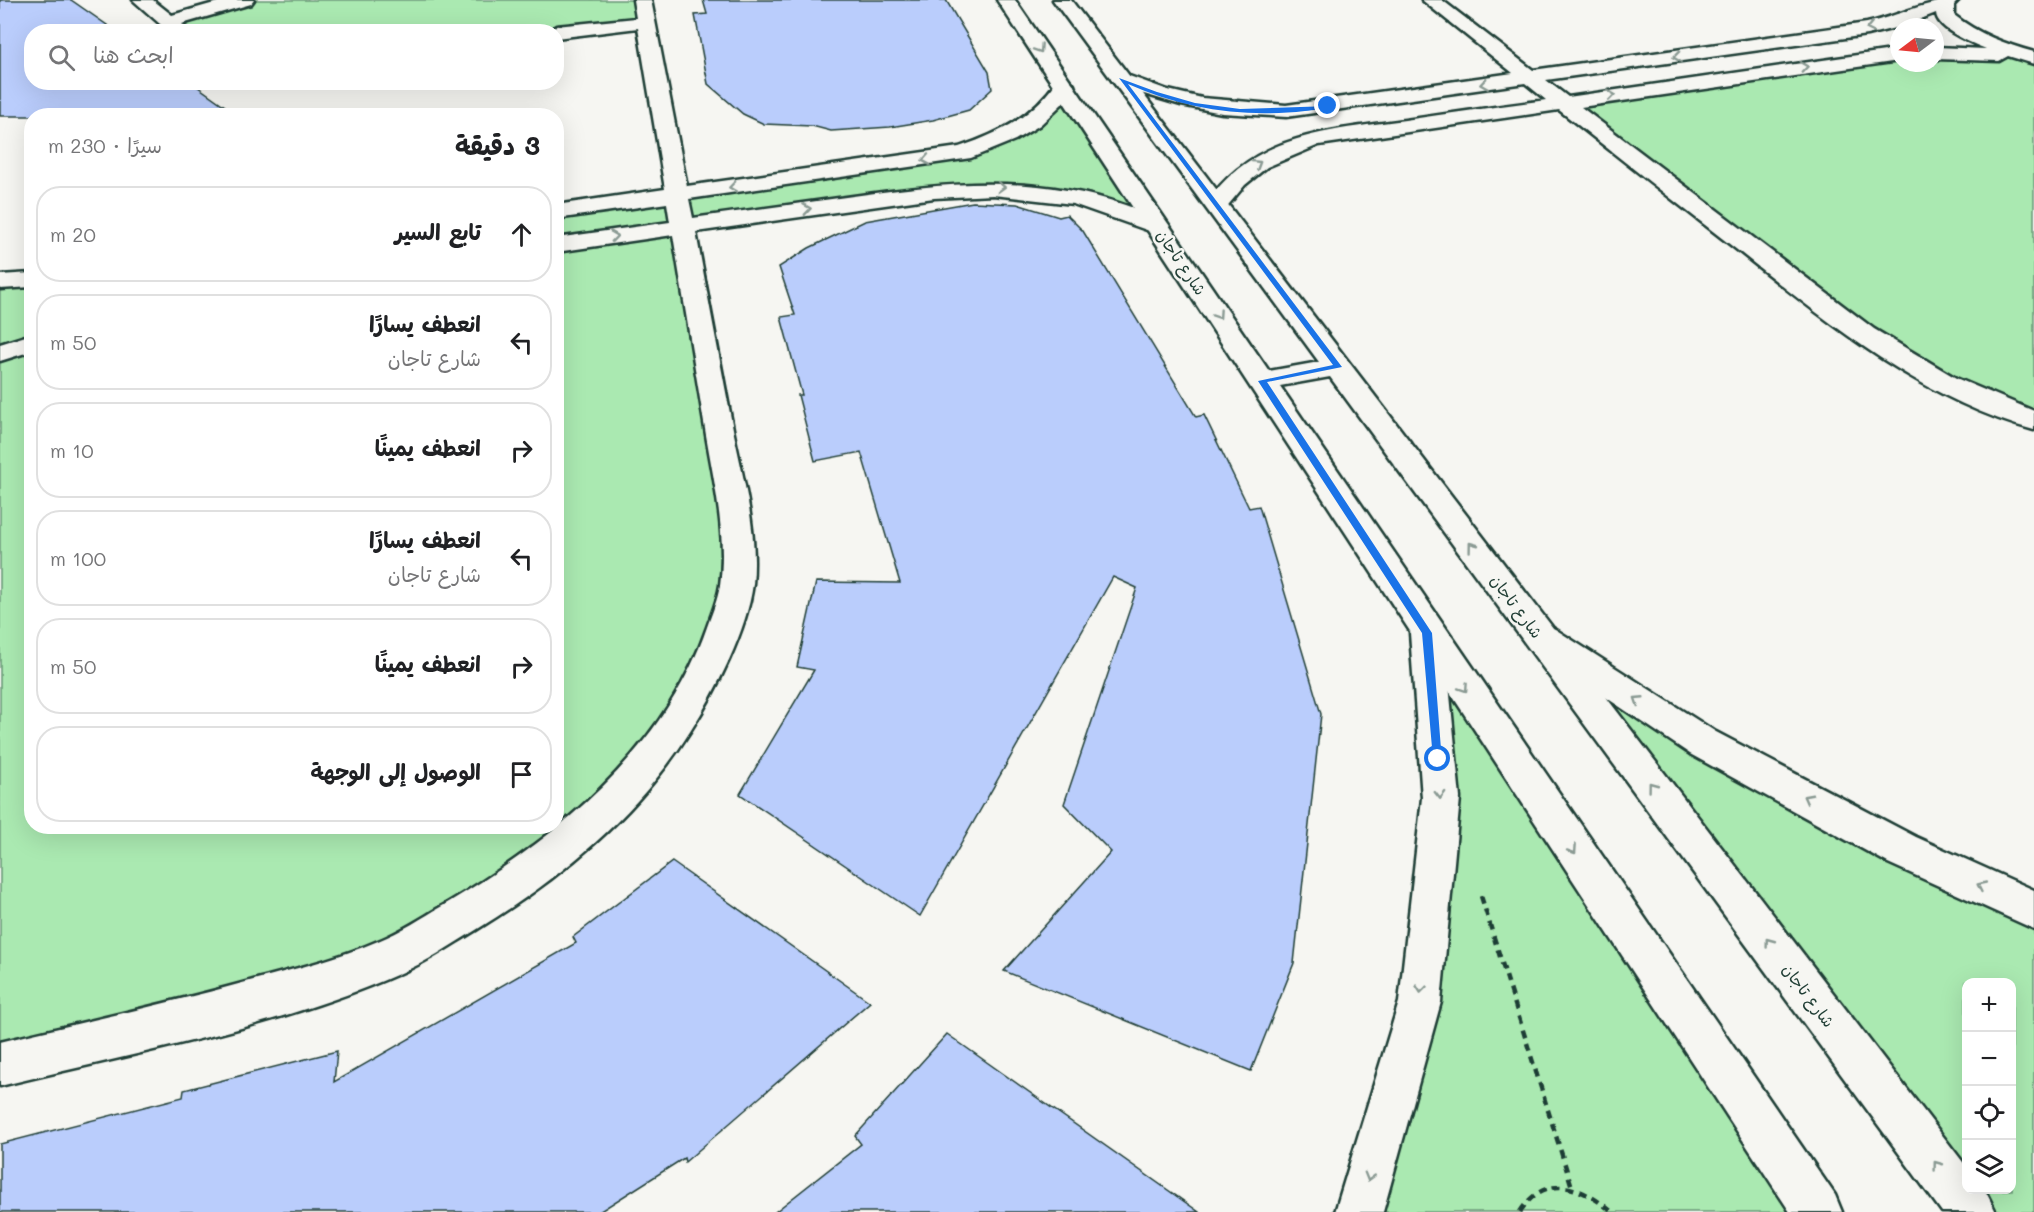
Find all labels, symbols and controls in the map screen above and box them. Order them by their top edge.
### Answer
north arrow [1890,18,1944,72]
one-way arrow [1865,21,1875,34]
search box [24,24,564,90]
text: ابحث هنا [93,40,174,69]
icon: search [45,41,78,74]
one-way arrow [1032,42,1043,53]
one-way arrow [1672,50,1681,62]
one-way arrow [1799,61,1809,73]
one-way arrow [1479,77,1488,90]
one-way arrow [1606,89,1616,101]
route end [1314,92,1340,118]
text: 3 دقيقة [455,128,540,162]
text: سيرًا · 230 m [48,132,162,158]
one-way arrow [921,153,931,166]
one-way arrow [1251,160,1261,172]
one-way arrow [728,181,737,193]
one-way arrow [997,181,1006,194]
one-way arrow [803,203,812,215]
text: تابع السير [395,217,481,246]
icon: ahead [505,218,538,251]
text: 20 m [50,221,96,247]
street label: شارع تاجان [1151,225,1212,300]
one-way arrow [610,231,619,243]
one-way arrow [1211,308,1222,319]
text: انعطف يسارًا [369,309,481,338]
icon: left [505,326,538,359]
text: 50 m [50,329,96,355]
text: شارع تاجان [388,345,481,371]
text: انعطف يمينًا [375,433,481,462]
icon: right [505,434,538,467]
text: 10 m [50,437,94,463]
text: انعطف يسارًا [369,525,481,554]
icon: left [505,542,538,575]
one-way arrow [1469,542,1480,553]
text: 100 m [50,545,106,571]
text: شارع تاجان [388,561,481,587]
street label: شارع تاجان [1485,570,1548,643]
text: انعطف يمينًا [375,649,481,678]
icon: right [505,650,538,683]
text: 50 m [50,653,96,679]
one-way arrow [1457,682,1469,692]
one-way arrow [1634,696,1644,708]
route start [1424,745,1450,771]
text: الوصول إلى الوجهة [310,757,481,786]
icon: arrive [505,758,538,791]
one-way arrow [1649,782,1660,793]
one-way arrow [1434,791,1446,800]
one-way arrow [1802,794,1813,805]
one-way arrow [1566,843,1577,854]
one-way arrow [1976,881,1987,893]
one-way arrow [1766,938,1777,949]
street label: شارع تاجان [1777,959,1840,1032]
map controls [1962,978,2016,1194]
button: + [1962,978,2016,1032]
one-way arrow [1415,985,1428,994]
button: − [1962,1032,2016,1086]
button: locate [1962,1086,2016,1140]
button: layers [1962,1140,2016,1194]
one-way arrow [1933,1161,1944,1172]
one-way arrow [1364,1172,1377,1182]

